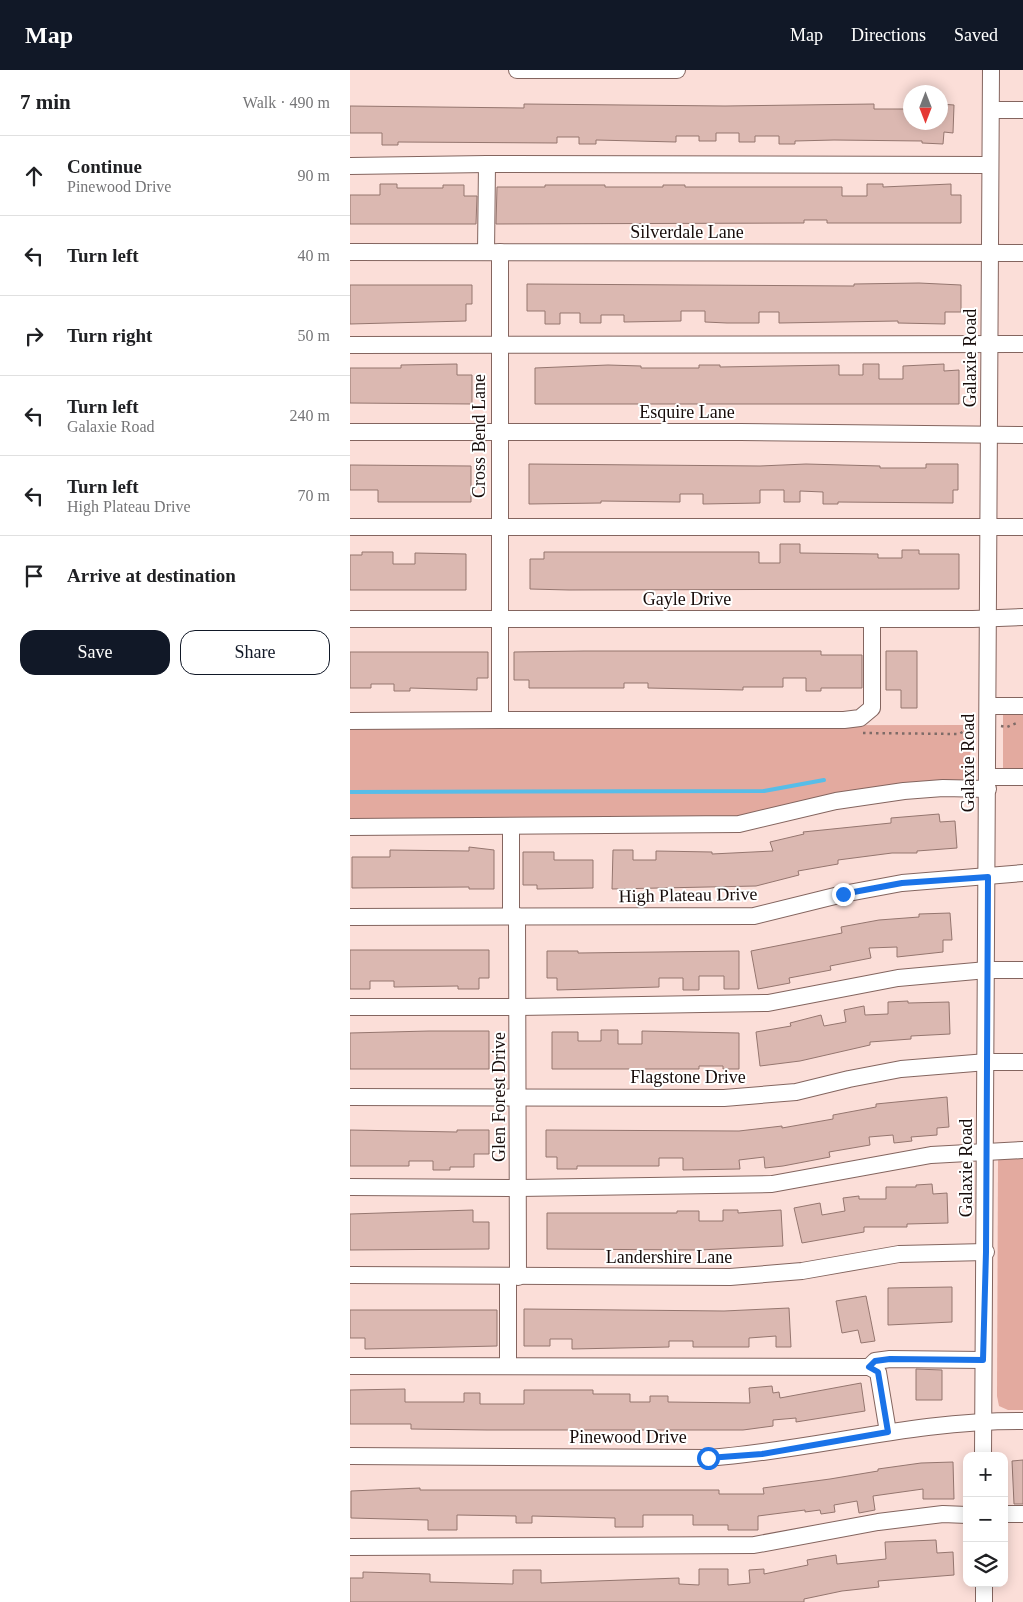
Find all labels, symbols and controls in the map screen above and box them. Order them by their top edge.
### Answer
text: Map [25,22,73,48]
text: Map [790,25,823,45]
text: Directions [851,25,926,45]
text: Saved [954,25,998,45]
north arrow [903,85,948,130]
text: 7 min [20,90,71,114]
text: Walk · 490 m [243,94,330,111]
text: Continue [67,156,142,177]
icon: ahead [20,162,48,190]
text: 90 m [298,167,330,184]
text: Pinewood Drive [67,178,171,195]
street label: Silverdale Lane [630,222,744,242]
icon: left [20,242,48,270]
text: Turn left [67,245,139,266]
text: 40 m [298,247,330,264]
street label: Galaxie Road [960,309,980,407]
icon: right [20,322,48,350]
text: Turn right [67,325,152,346]
text: 50 m [298,327,330,344]
street label: Cross Bend Lane [469,374,489,498]
text: Turn left [67,396,139,417]
icon: left [20,402,48,430]
street label: Esquire Lane [639,402,735,422]
text: 240 m [290,407,330,424]
text: Galaxie Road [67,418,155,435]
text: Turn left [67,476,139,497]
icon: left [20,482,48,510]
text: 70 m [298,487,330,504]
text: High Plateau Drive [67,498,191,515]
icon: arrive [20,562,48,590]
text: Arrive at destination [67,565,236,586]
street label: Gayle Drive [643,589,731,609]
button: Save [20,630,170,675]
button: Share [180,630,330,675]
street label: Galaxie Road [958,714,978,812]
route end [832,883,855,906]
street label: High Plateau Drive [618,884,758,906]
street label: Glen Forest Drive [489,1032,509,1162]
street label: Flagstone Drive [630,1067,746,1087]
street label: Galaxie Road [956,1119,976,1217]
street label: Landershire Lane [606,1247,732,1267]
street label: Pinewood Drive [569,1427,687,1447]
route start [697,1447,720,1470]
map controls [963,1452,1008,1587]
button: + [963,1452,1008,1497]
button: − [963,1497,1008,1542]
button: layers [963,1542,1008,1587]

